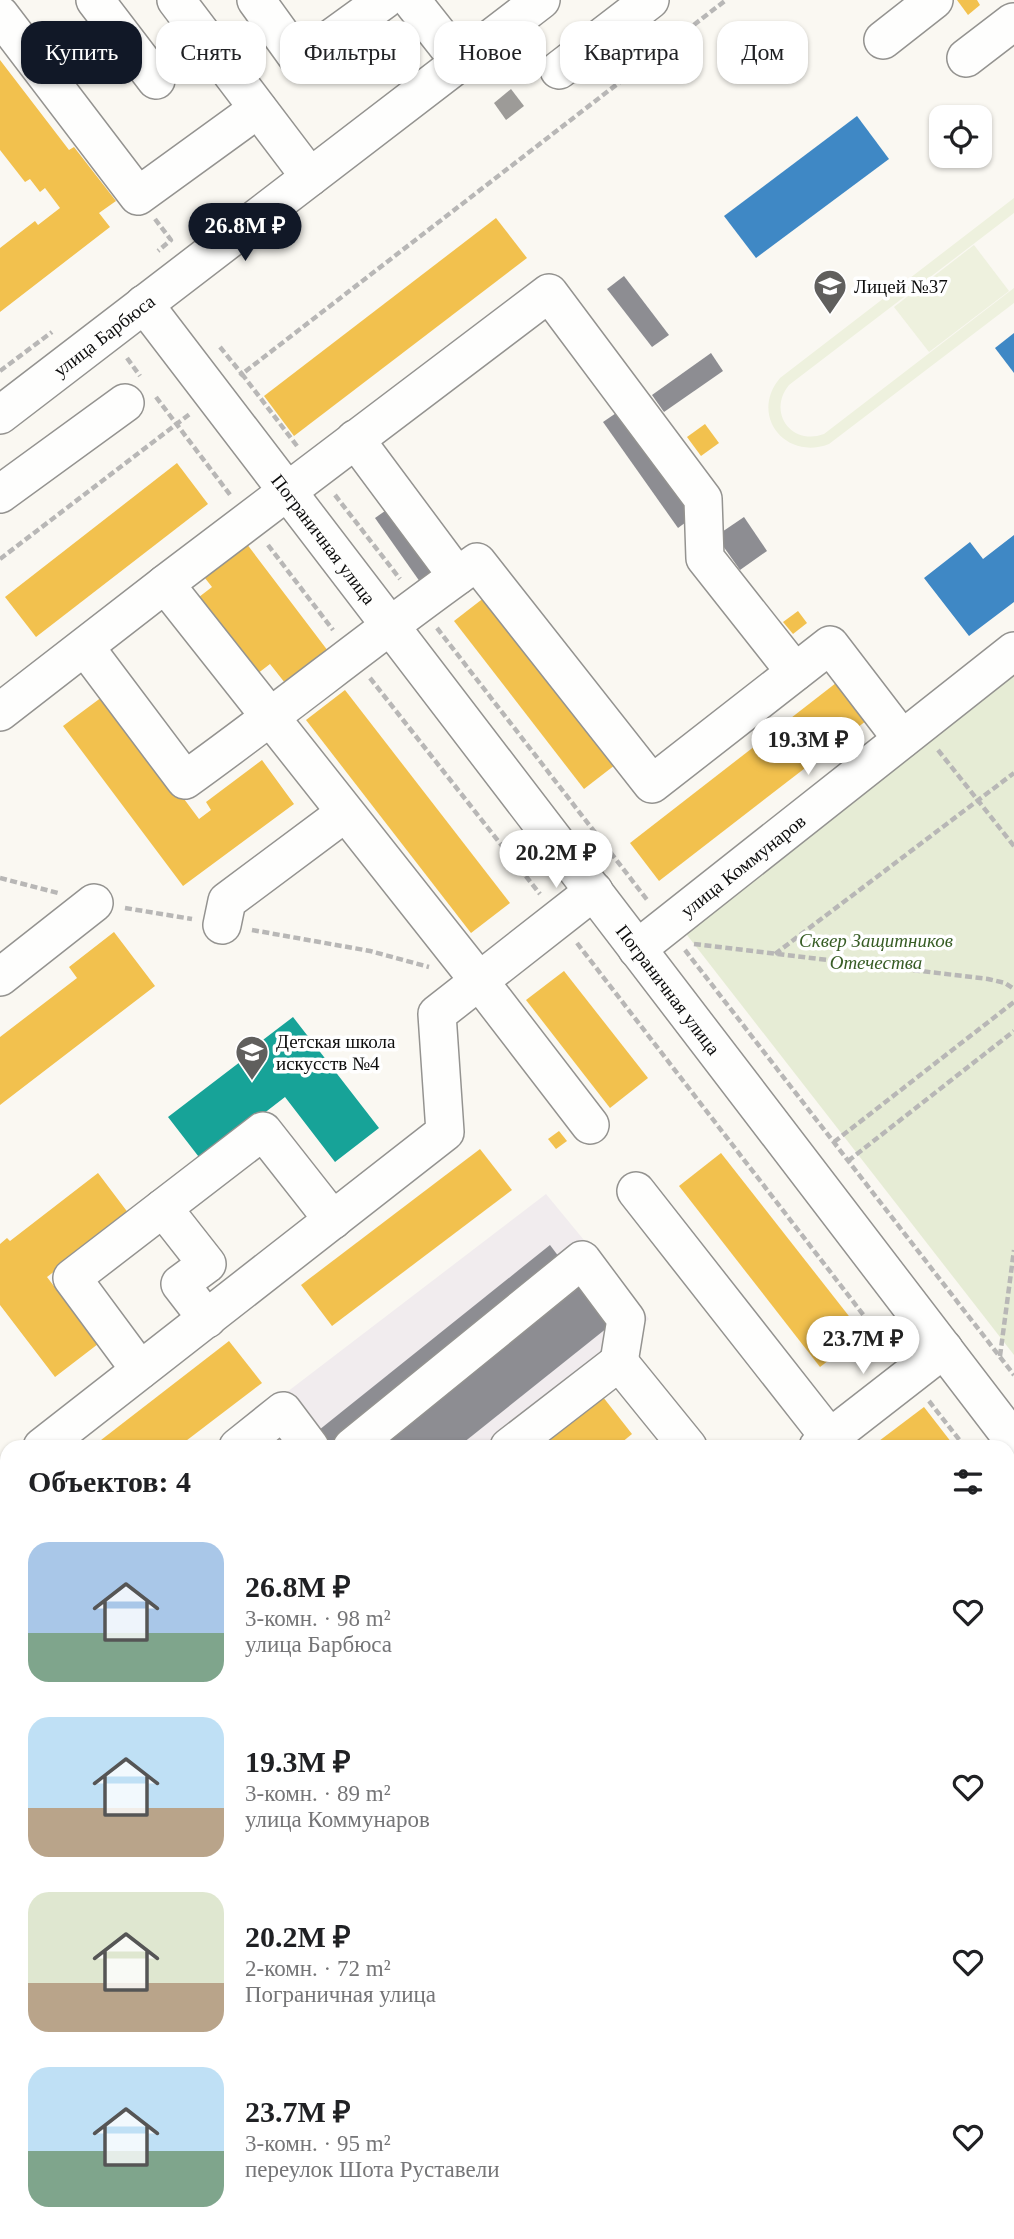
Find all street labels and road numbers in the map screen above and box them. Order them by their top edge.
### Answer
street label: улица Барбюса [50,290,159,381]
street label: Пограничная улица [267,470,380,609]
street label: улица Коммунаров [677,810,810,921]
street label: Пограничная улица [612,921,725,1059]

